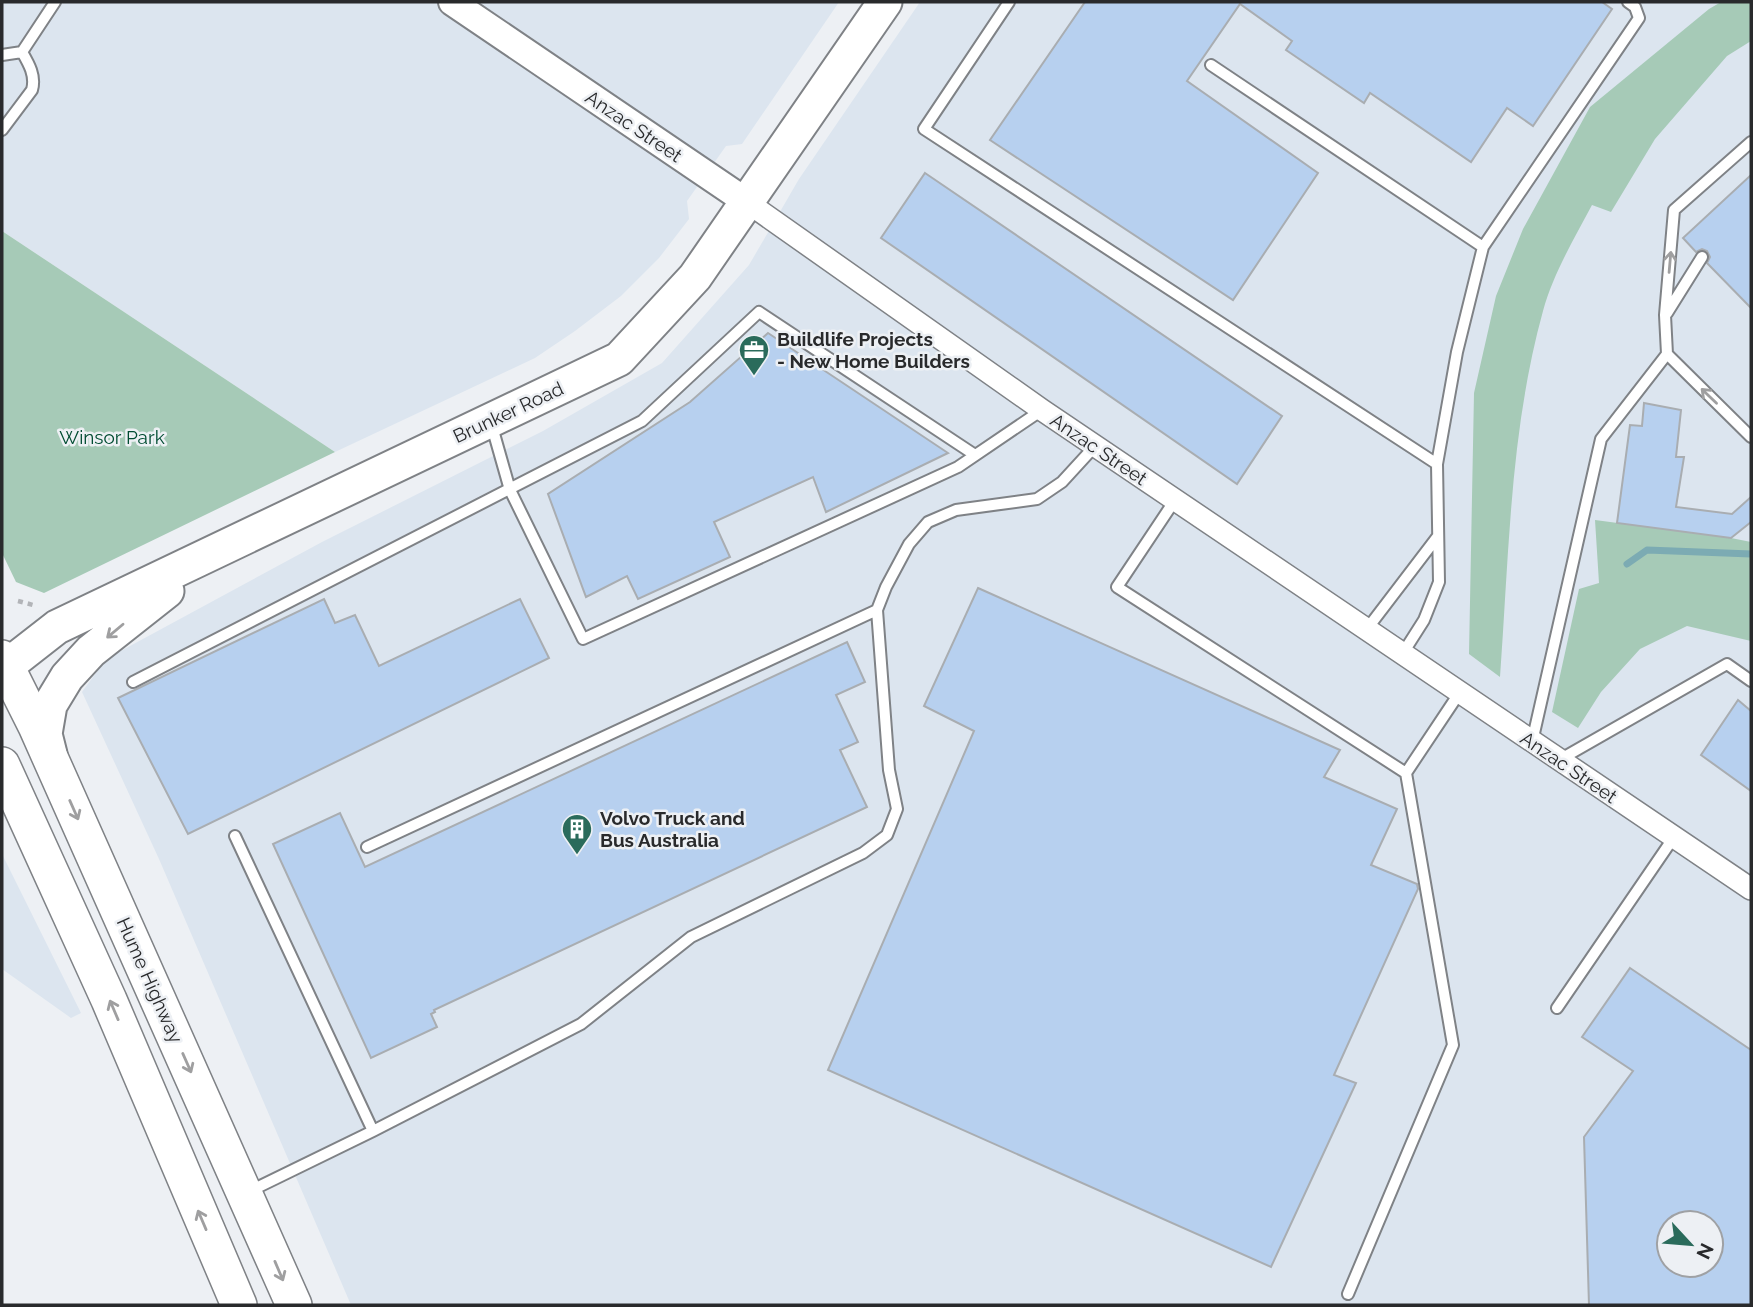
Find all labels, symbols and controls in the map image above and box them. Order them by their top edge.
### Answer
street label: Anzac Street [582,86,687,167]
one-way arrow [1664,251,1677,274]
place label: Buildlife Projects - New Home Builders [777,328,970,372]
office icon: Buildlife Projects - New Home Builders [737,333,771,377]
street label: Brunker Road [449,377,567,447]
one-way arrow [1701,387,1718,404]
street label: Anzac Street [1047,409,1152,490]
park label: Winsor Park [59,426,165,448]
one-way arrow [106,623,124,639]
street label: Anzac Street [1517,727,1622,808]
one-way arrow [68,799,81,821]
place label: Volvo Truck and Bus Australia [600,807,745,851]
building icon: Volvo Truck and Bus Australia [560,812,594,856]
street label: Hume Highway [112,914,188,1046]
one-way arrow [107,1000,120,1022]
one-way arrow [181,1051,194,1073]
north arrow [1655,1209,1725,1279]
one-way arrow [195,1210,208,1231]
text: N [1692,1240,1718,1263]
one-way arrow [273,1260,286,1281]

